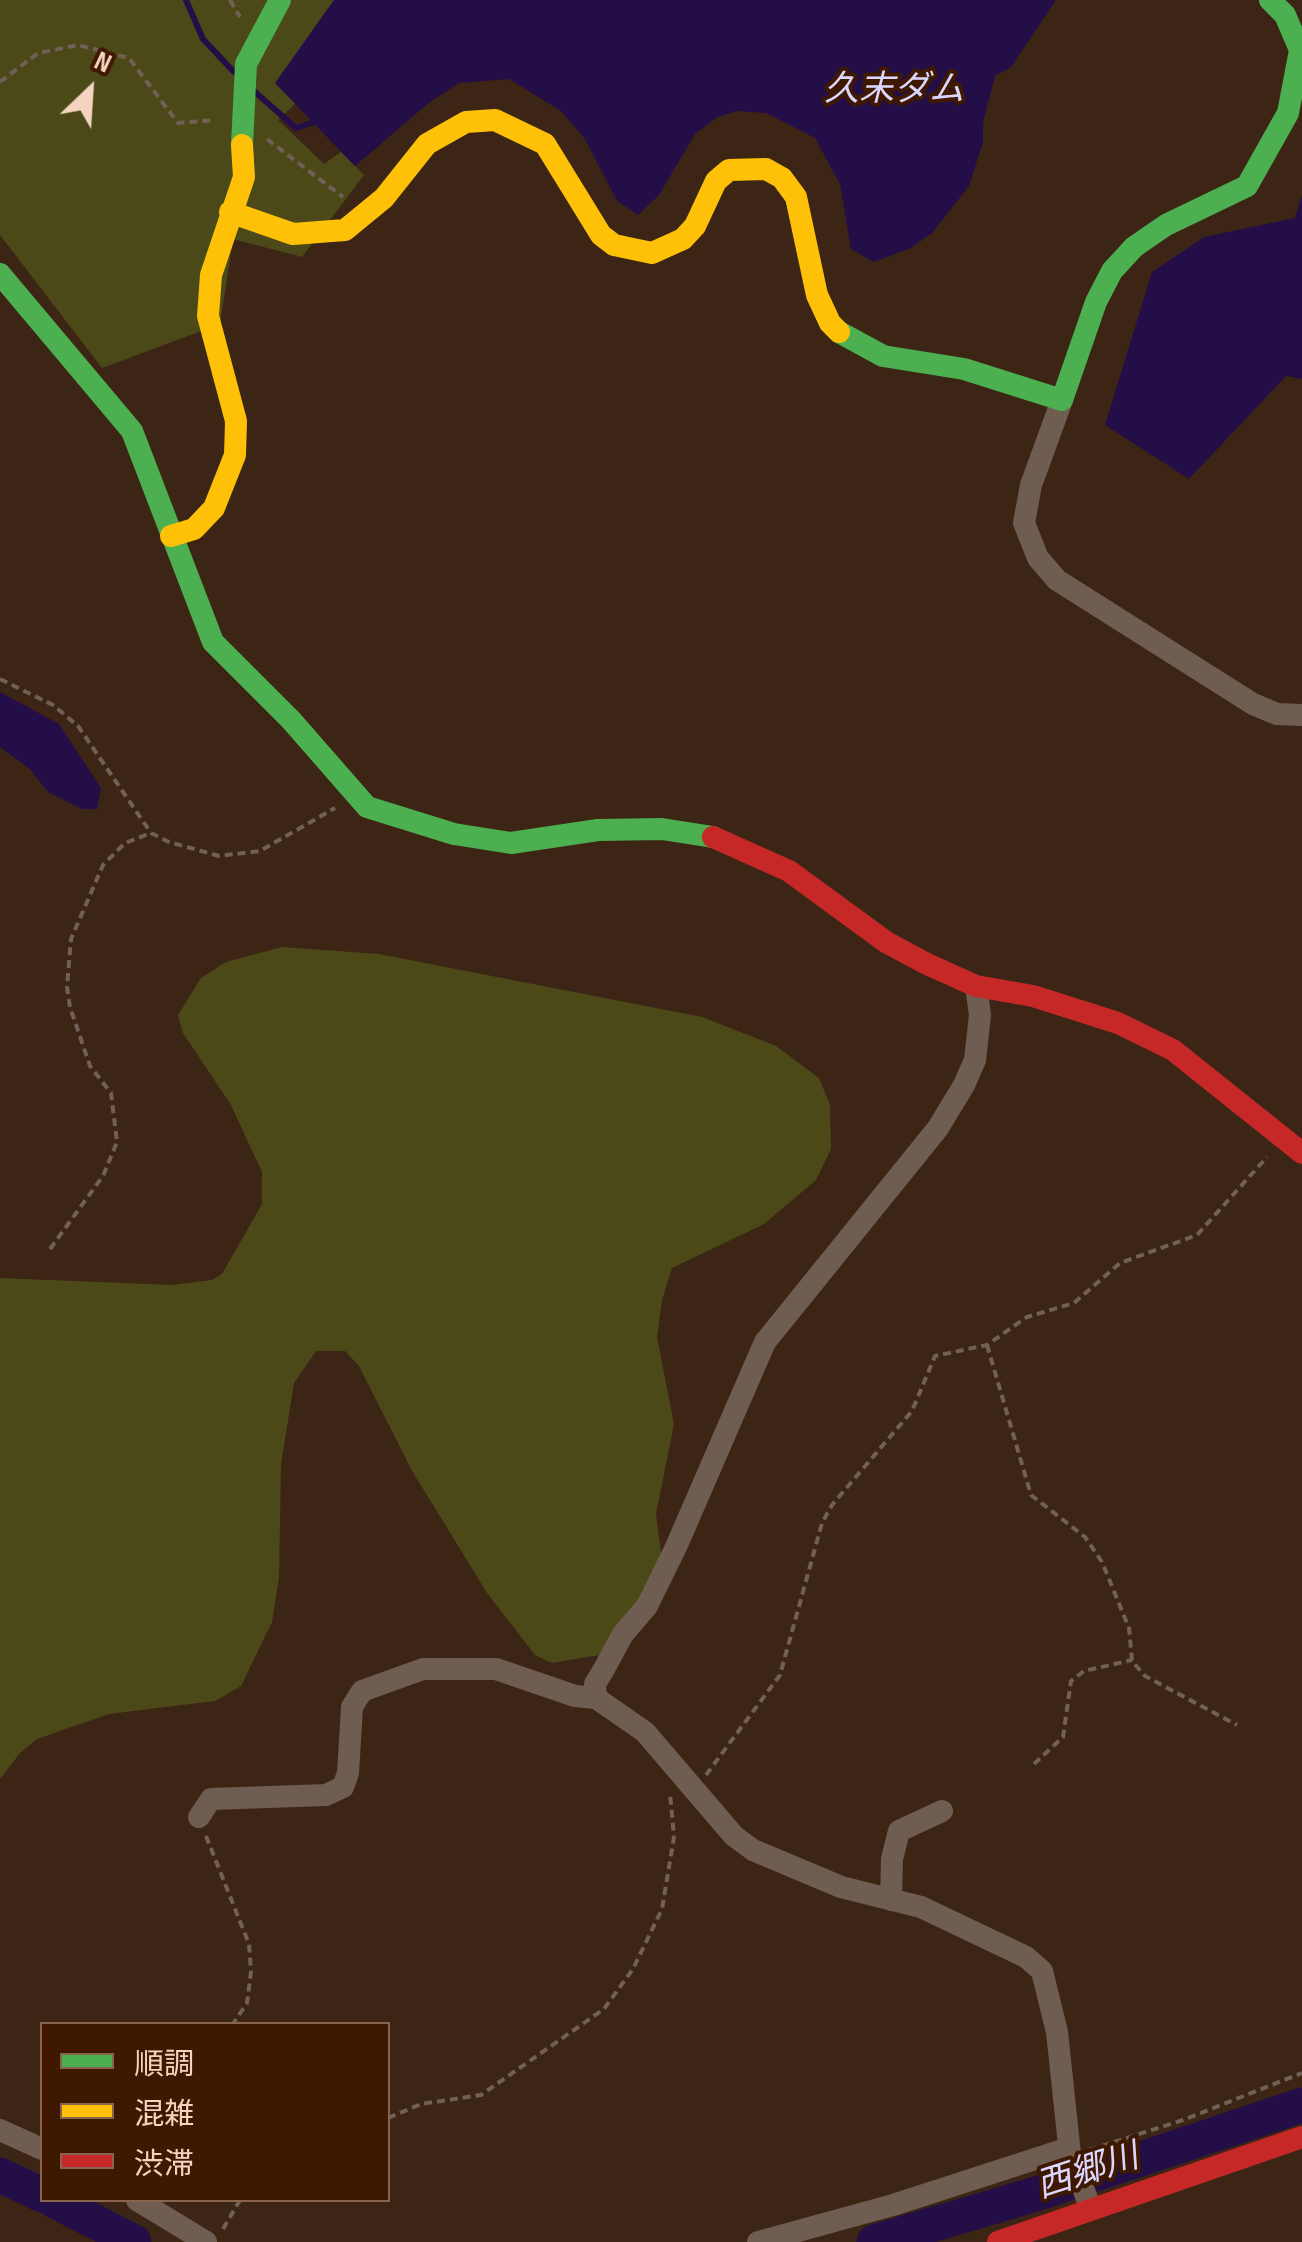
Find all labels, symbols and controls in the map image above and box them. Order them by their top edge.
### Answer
north arrow [40,40,140,140]
text: N [89,44,117,80]
water label: 久末ダム [824,70,964,112]
legend [40,2022,390,2202]
text: 順調 [134,2047,194,2083]
text: 混雑 [134,2097,194,2133]
water label: 西郷川 [1032,2137,1144,2209]
text: 渋滞 [134,2147,194,2183]

